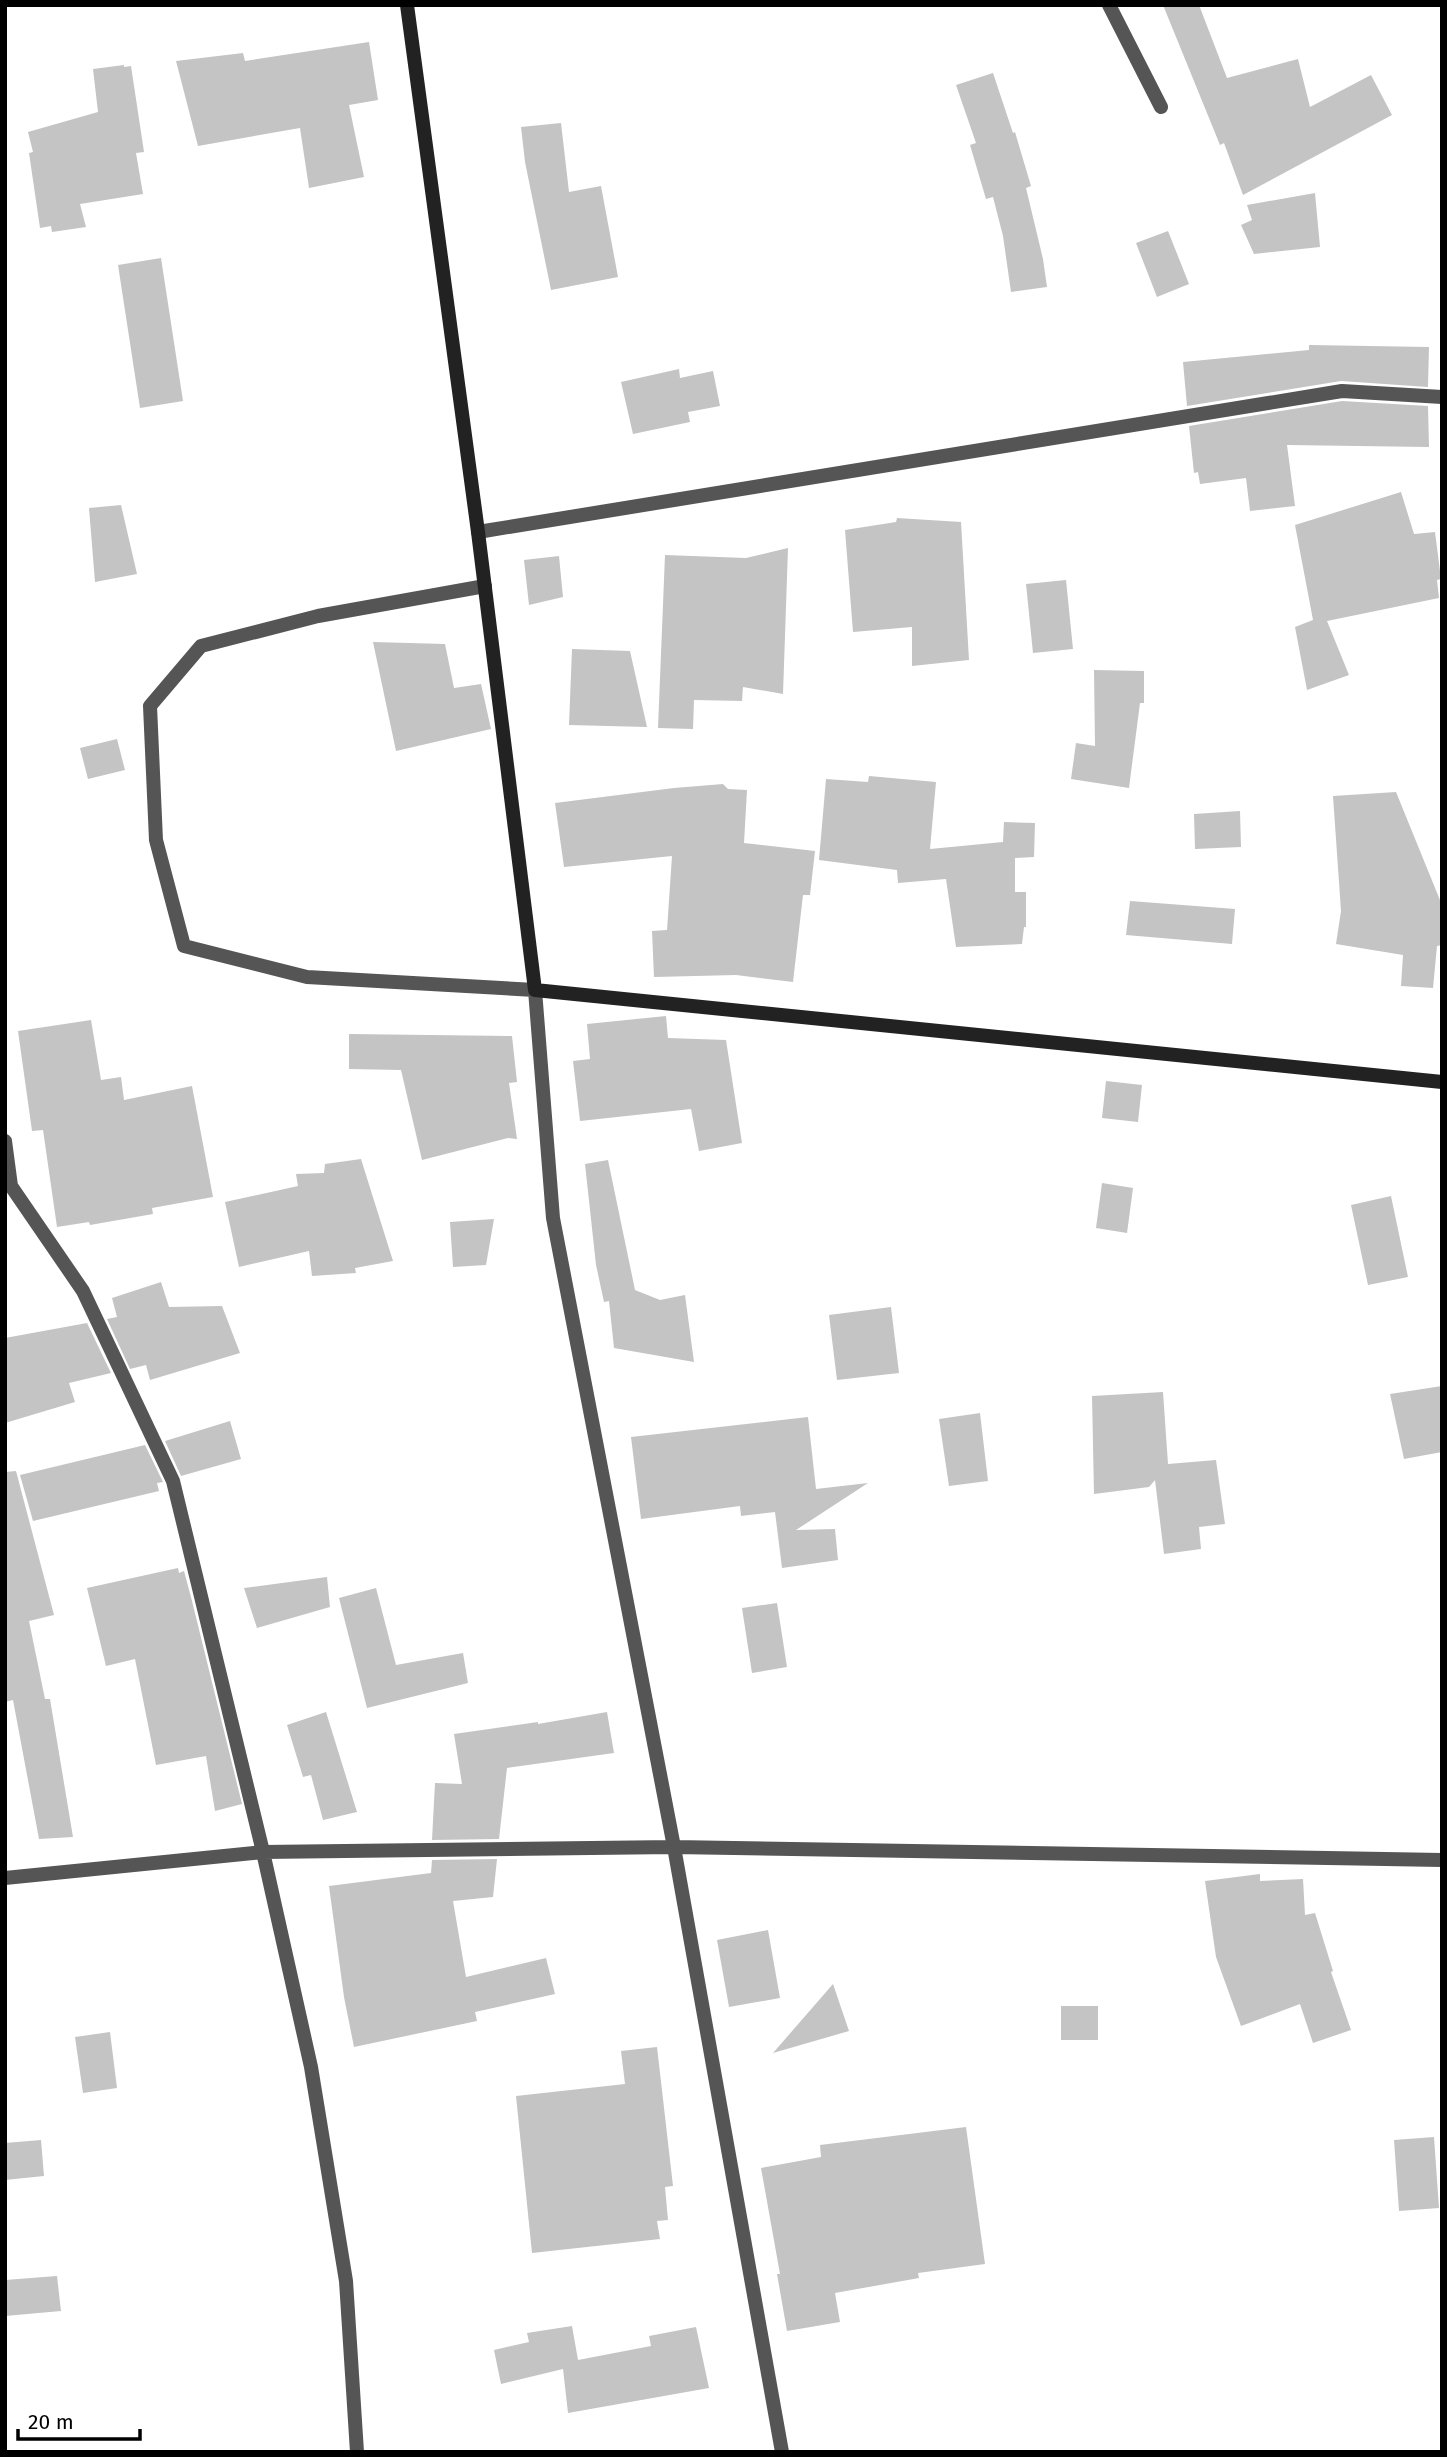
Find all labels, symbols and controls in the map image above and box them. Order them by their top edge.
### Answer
scale bar [18,2398,140,2442]
text: 20 m [28,2409,74,2435]

